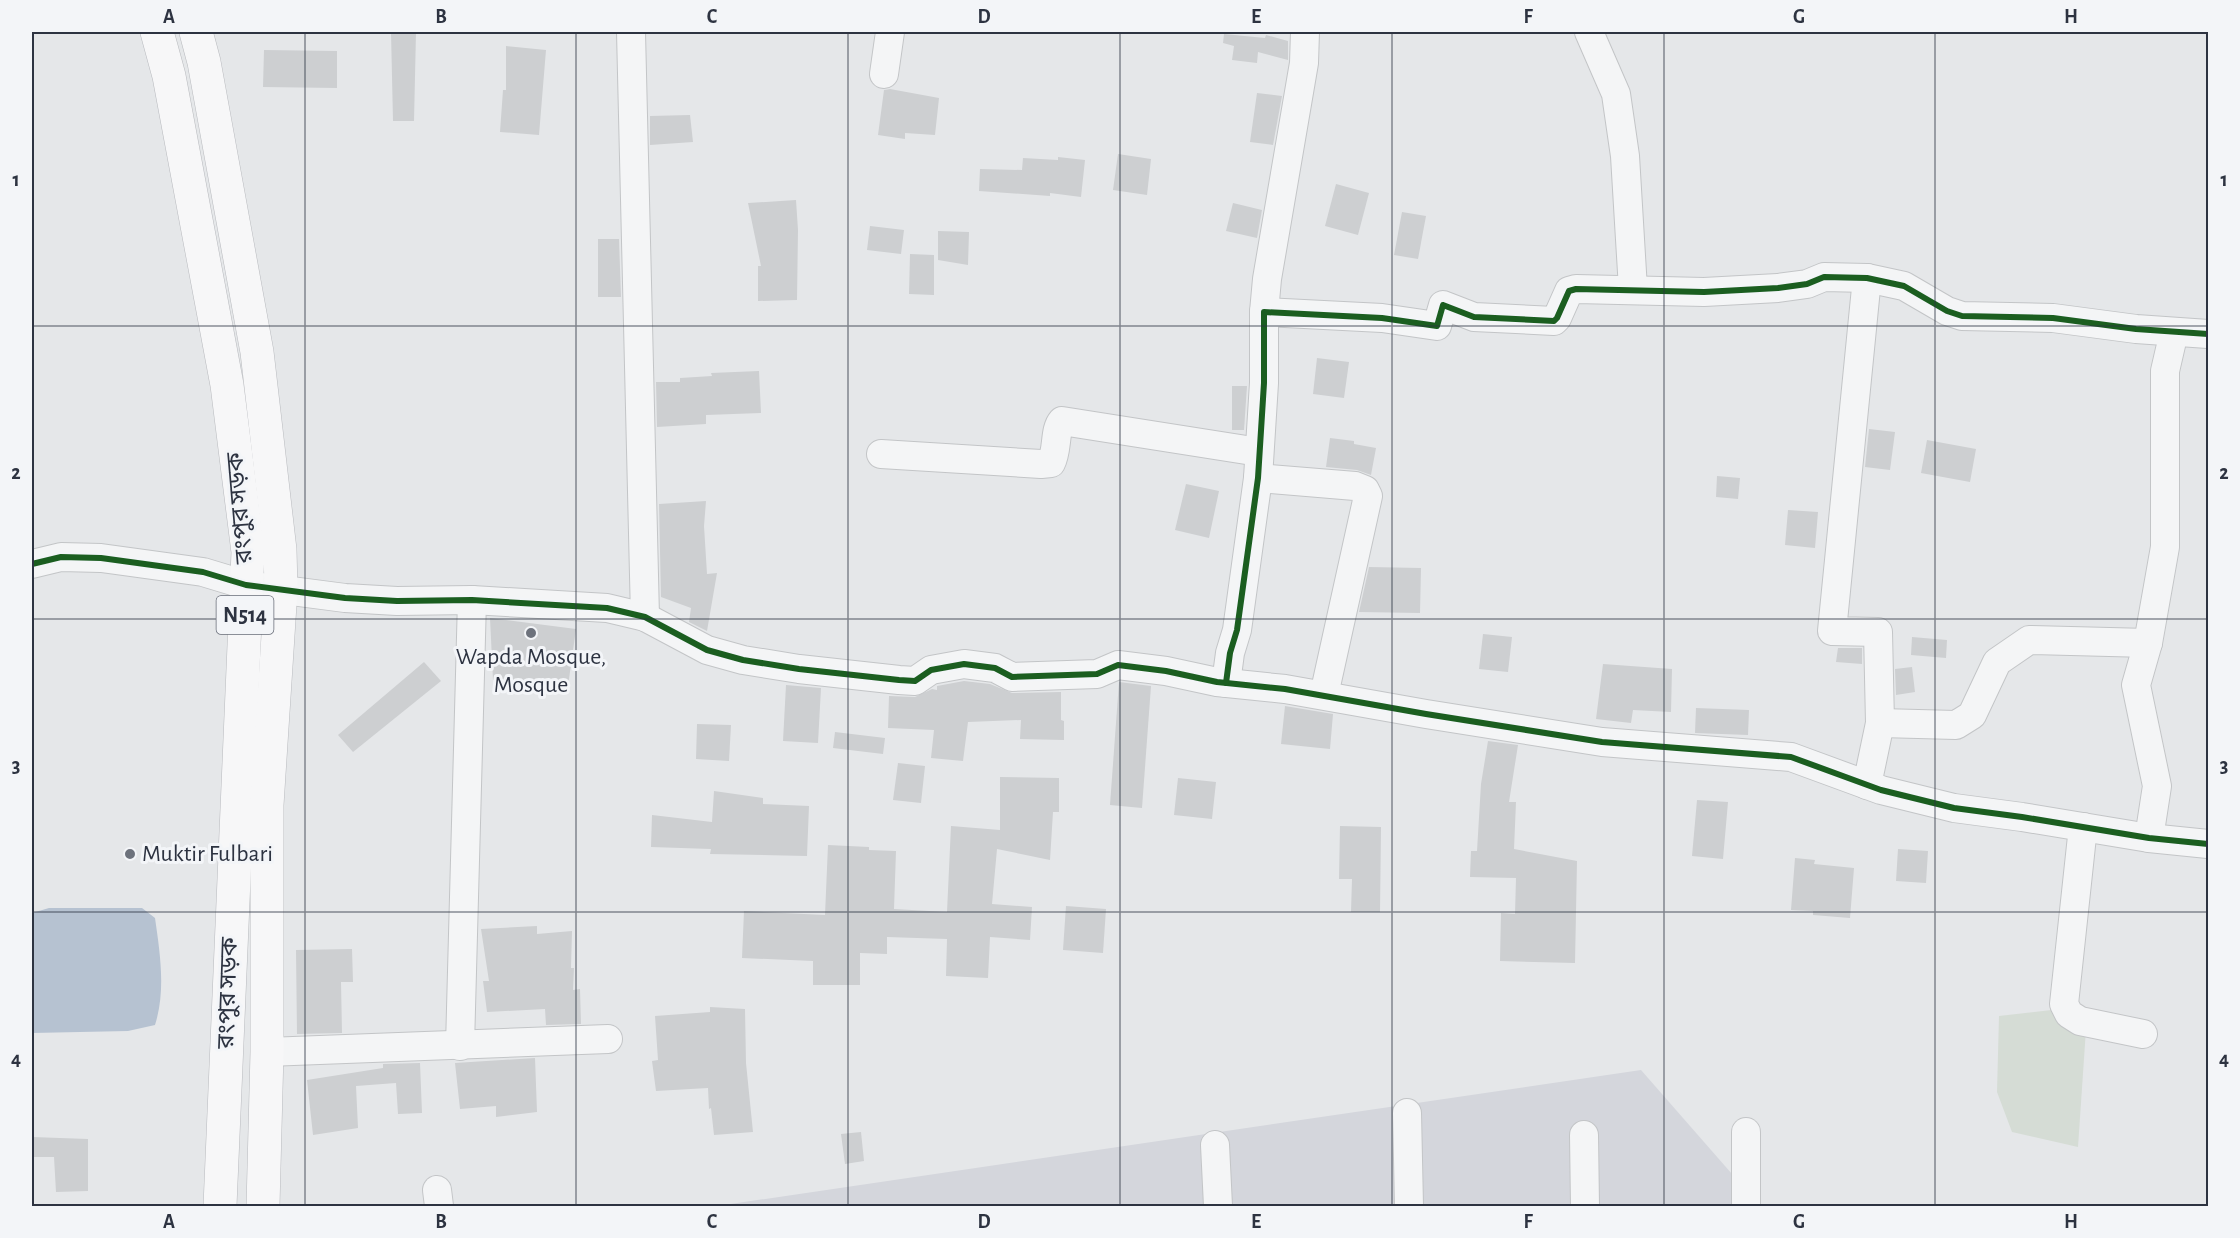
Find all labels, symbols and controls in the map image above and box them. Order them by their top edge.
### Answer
text: A [163,7,175,27]
text: B [435,7,447,27]
text: C [707,7,718,27]
text: D [977,7,991,27]
text: E [1251,7,1261,27]
text: F [1523,7,1533,27]
text: G [1793,7,1805,27]
text: H [2064,7,2078,27]
text: 1 [12,170,20,190]
text: 1 [2220,170,2228,190]
street label: রংপুর সড়ক [223,451,258,566]
text: 2 [11,463,21,483]
text: 2 [2219,463,2229,483]
road number: N514 [216,596,274,634]
marker: Wapda Mosque, Mosque [524,626,538,640]
place label: Wapda Mosque, Mosque [456,645,606,697]
text: 3 [12,756,20,776]
text: 3 [2220,756,2228,776]
place label: Muktir Fulbari [142,842,273,866]
marker: Muktir Fulbari [123,847,137,861]
street label: রংপুর সড়ক [214,936,243,1050]
text: 4 [11,1049,21,1069]
text: 4 [2219,1049,2229,1069]
text: A [163,1212,175,1232]
text: B [435,1212,447,1232]
text: C [707,1212,718,1232]
text: D [977,1212,991,1232]
text: E [1251,1212,1261,1232]
text: F [1523,1212,1533,1232]
text: G [1793,1212,1805,1232]
text: H [2064,1212,2078,1232]

